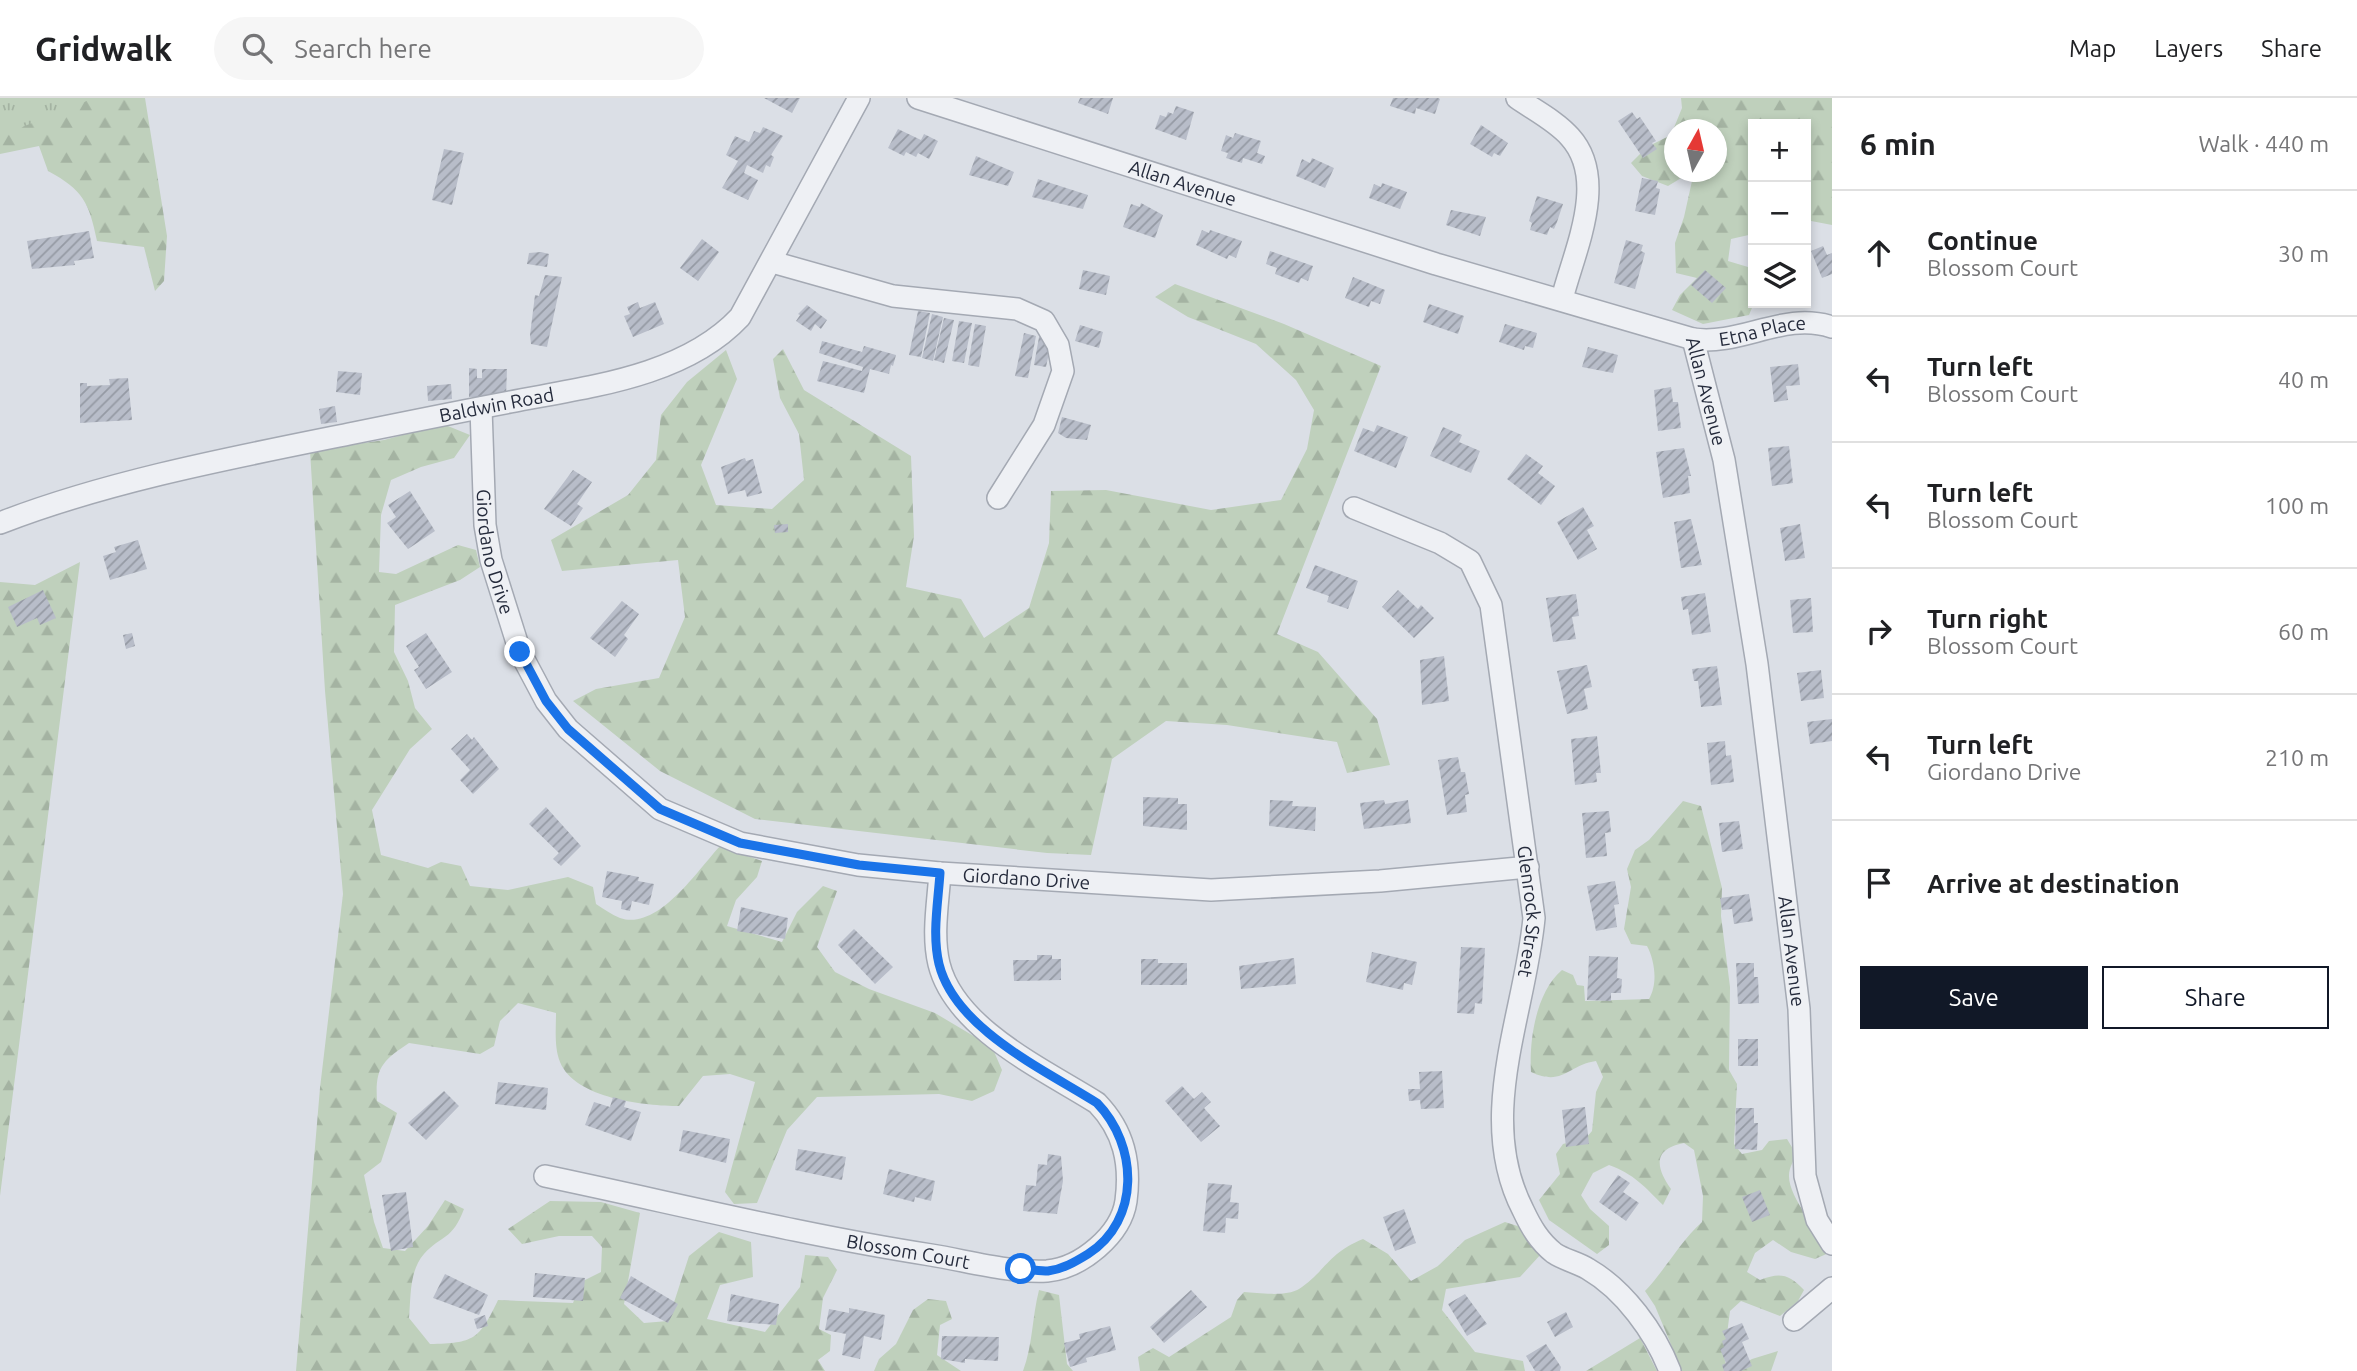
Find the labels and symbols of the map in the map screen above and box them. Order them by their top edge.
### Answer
north arrow [1664,119,1727,182]
street label: Allan Avenue [1126,155,1239,210]
street label: Etna Place [1717,312,1806,350]
street label: Allan Avenue [1682,335,1731,448]
street label: Baldwin Road [437,383,556,427]
street label: Giordano Drive [473,489,518,617]
route end [504,636,535,667]
street label: Glenrock Street [1513,844,1545,980]
street label: Giordano Drive [962,863,1091,893]
street label: Allan Avenue [1774,895,1810,1008]
street label: Blossom Court [845,1230,972,1273]
route start [1005,1253,1036,1284]

